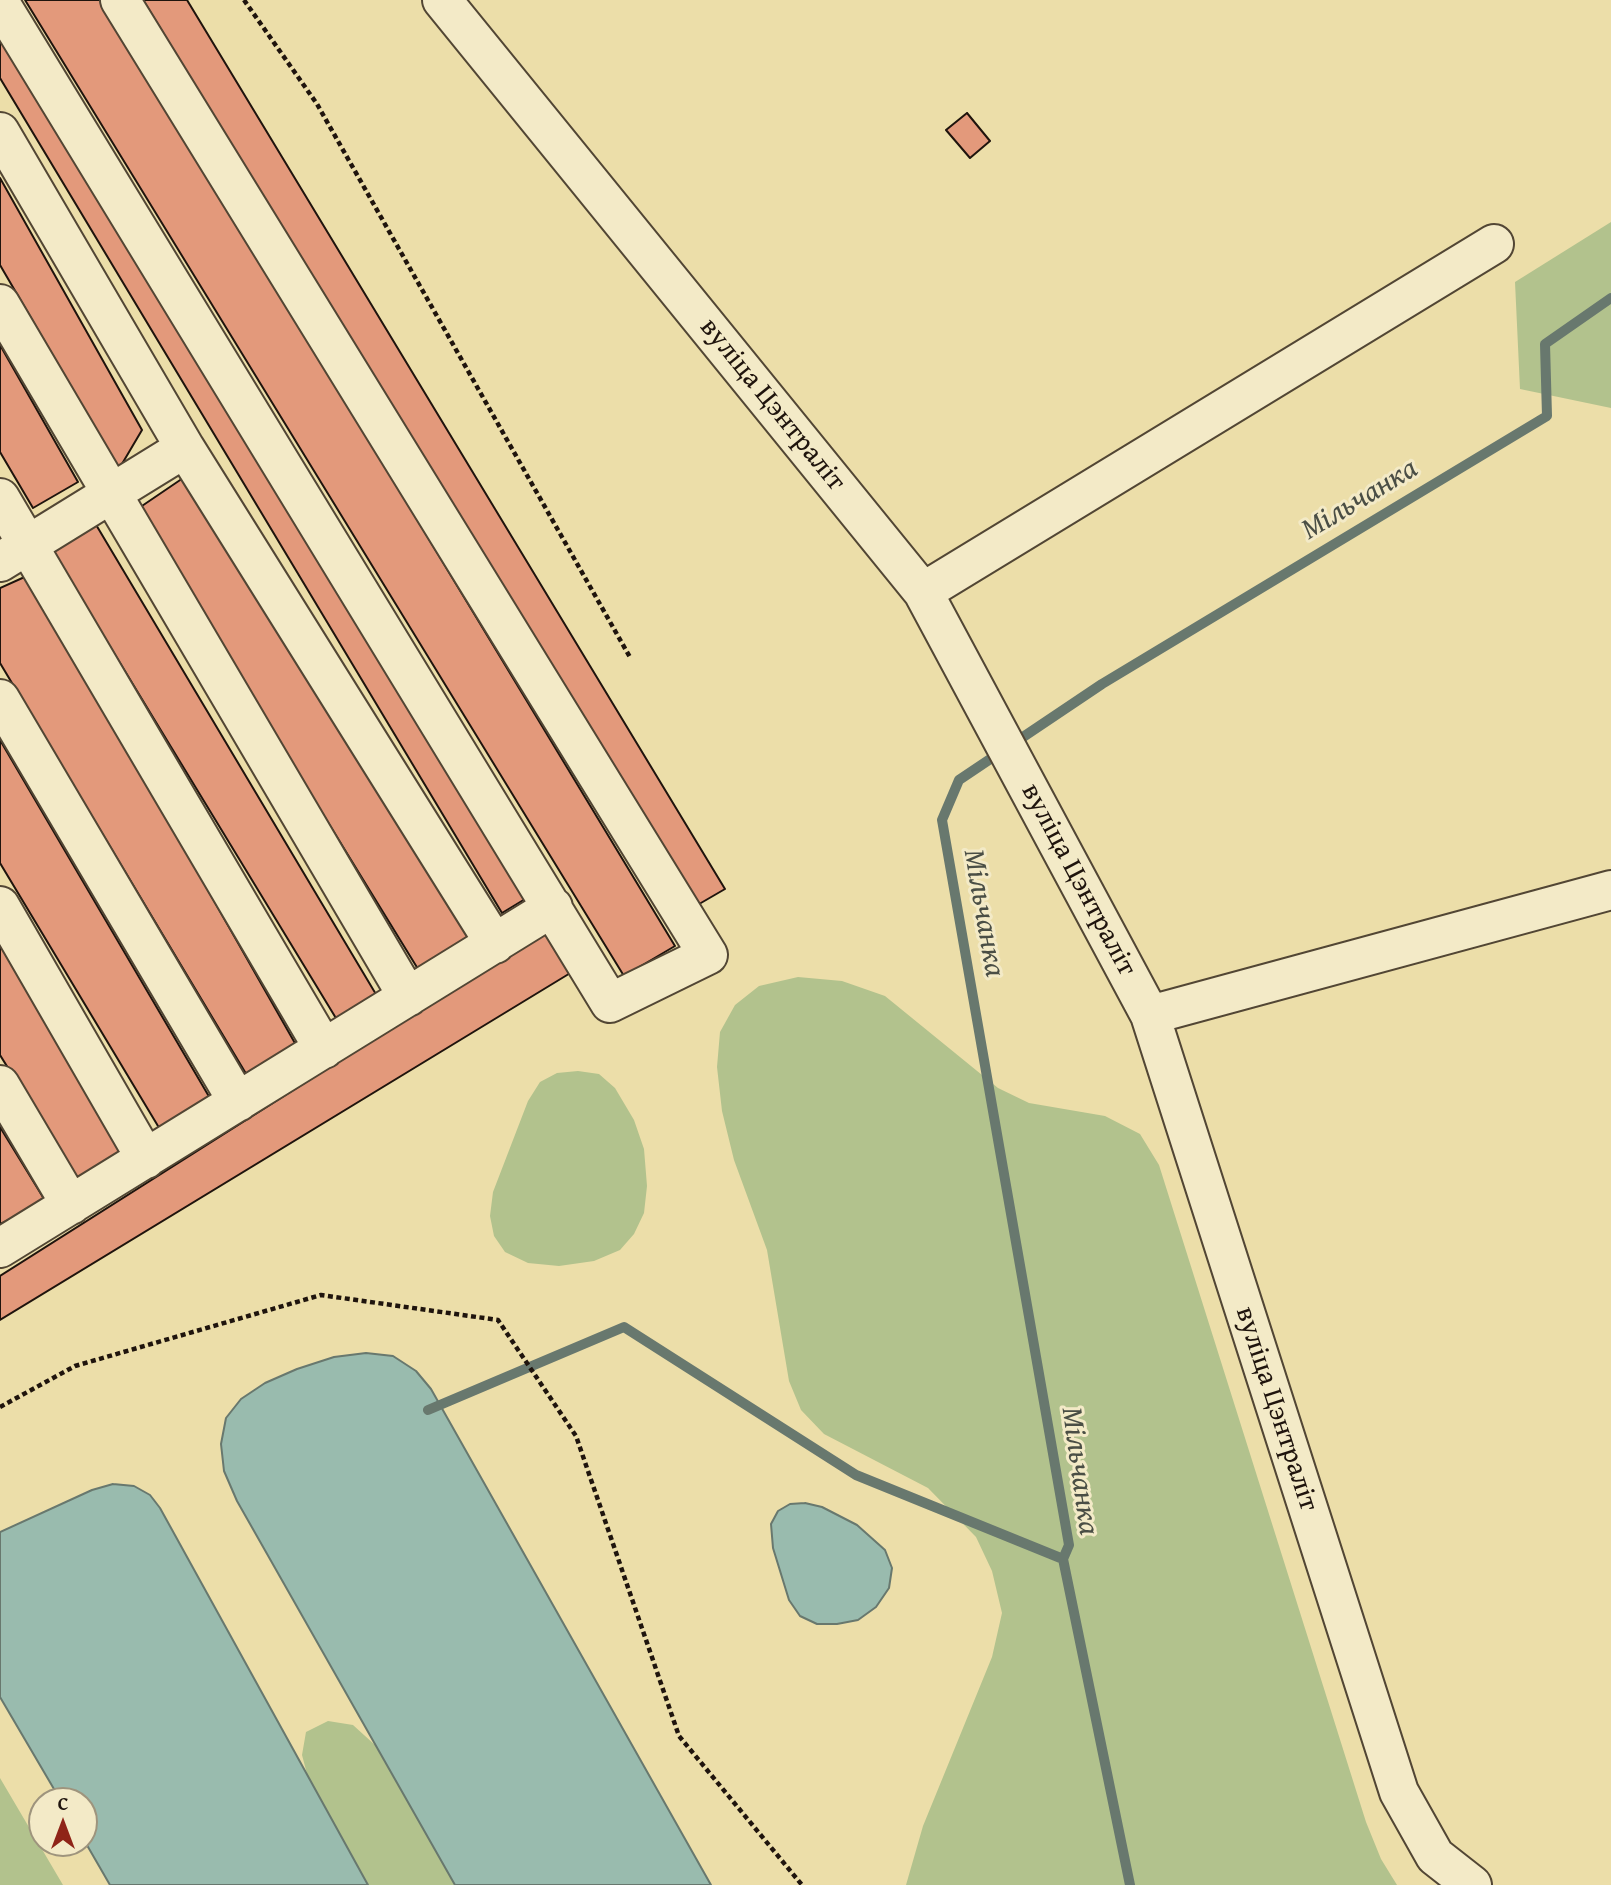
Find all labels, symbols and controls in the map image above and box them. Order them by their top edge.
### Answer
street label: вуліца Цэнтраліт [692,312,852,498]
water label: Мільчанка [1295,451,1425,549]
street label: вуліца Цэнтраліт [1013,778,1143,982]
water label: Мільчанка [954,846,1012,980]
street label: вуліца Цэнтраліт [1227,1303,1325,1515]
water label: Мільчанка [1052,1405,1106,1537]
north arrow [28,1787,98,1857]
text: С [58,1789,68,1817]

